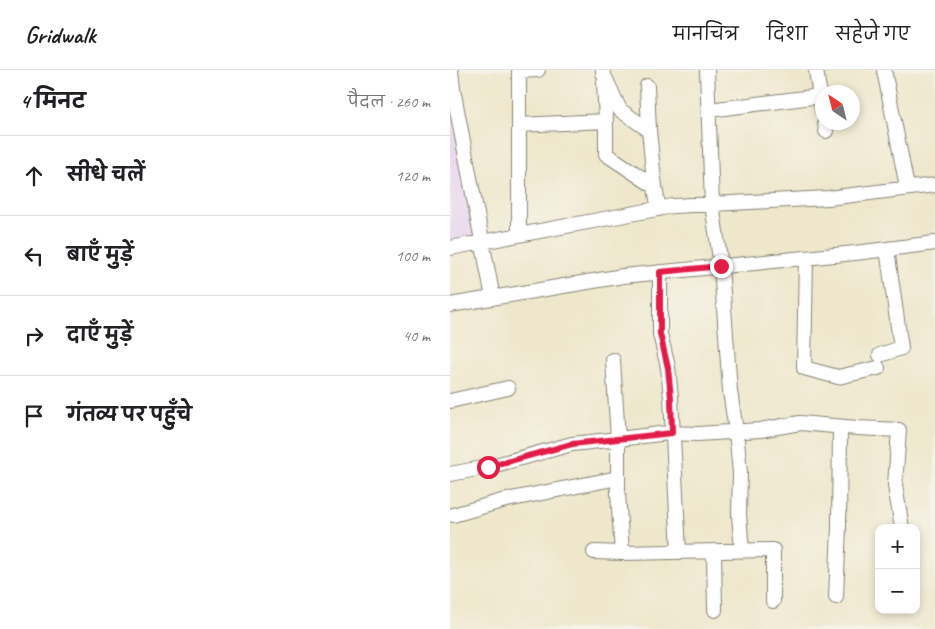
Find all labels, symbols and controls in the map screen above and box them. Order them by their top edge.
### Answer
text: Gridwalk [25,20,95,50]
text: मानचित्र [673,23,739,45]
text: दिशा [767,23,807,45]
text: सहेजे गए [835,23,910,45]
north arrow [815,85,860,130]
text: 4 मिनट [20,88,86,114]
text: पैदल · 260 m [348,92,430,112]
icon: ahead [20,162,48,190]
text: सीधे चलें [67,163,145,187]
text: 120 m [396,166,430,186]
icon: left [20,242,48,270]
text: बाएँ मुड़ें [67,243,133,267]
text: 100 m [396,246,430,266]
route end [710,255,733,278]
icon: right [20,322,48,350]
text: दाएँ मुड़ें [67,323,133,347]
text: 40 m [403,326,430,346]
icon: arrive [20,402,48,430]
text: गंतव्य पर पहुँचे [67,403,192,427]
route start [477,456,500,479]
map controls [875,524,920,614]
button: + [875,524,920,569]
button: − [875,569,920,614]

